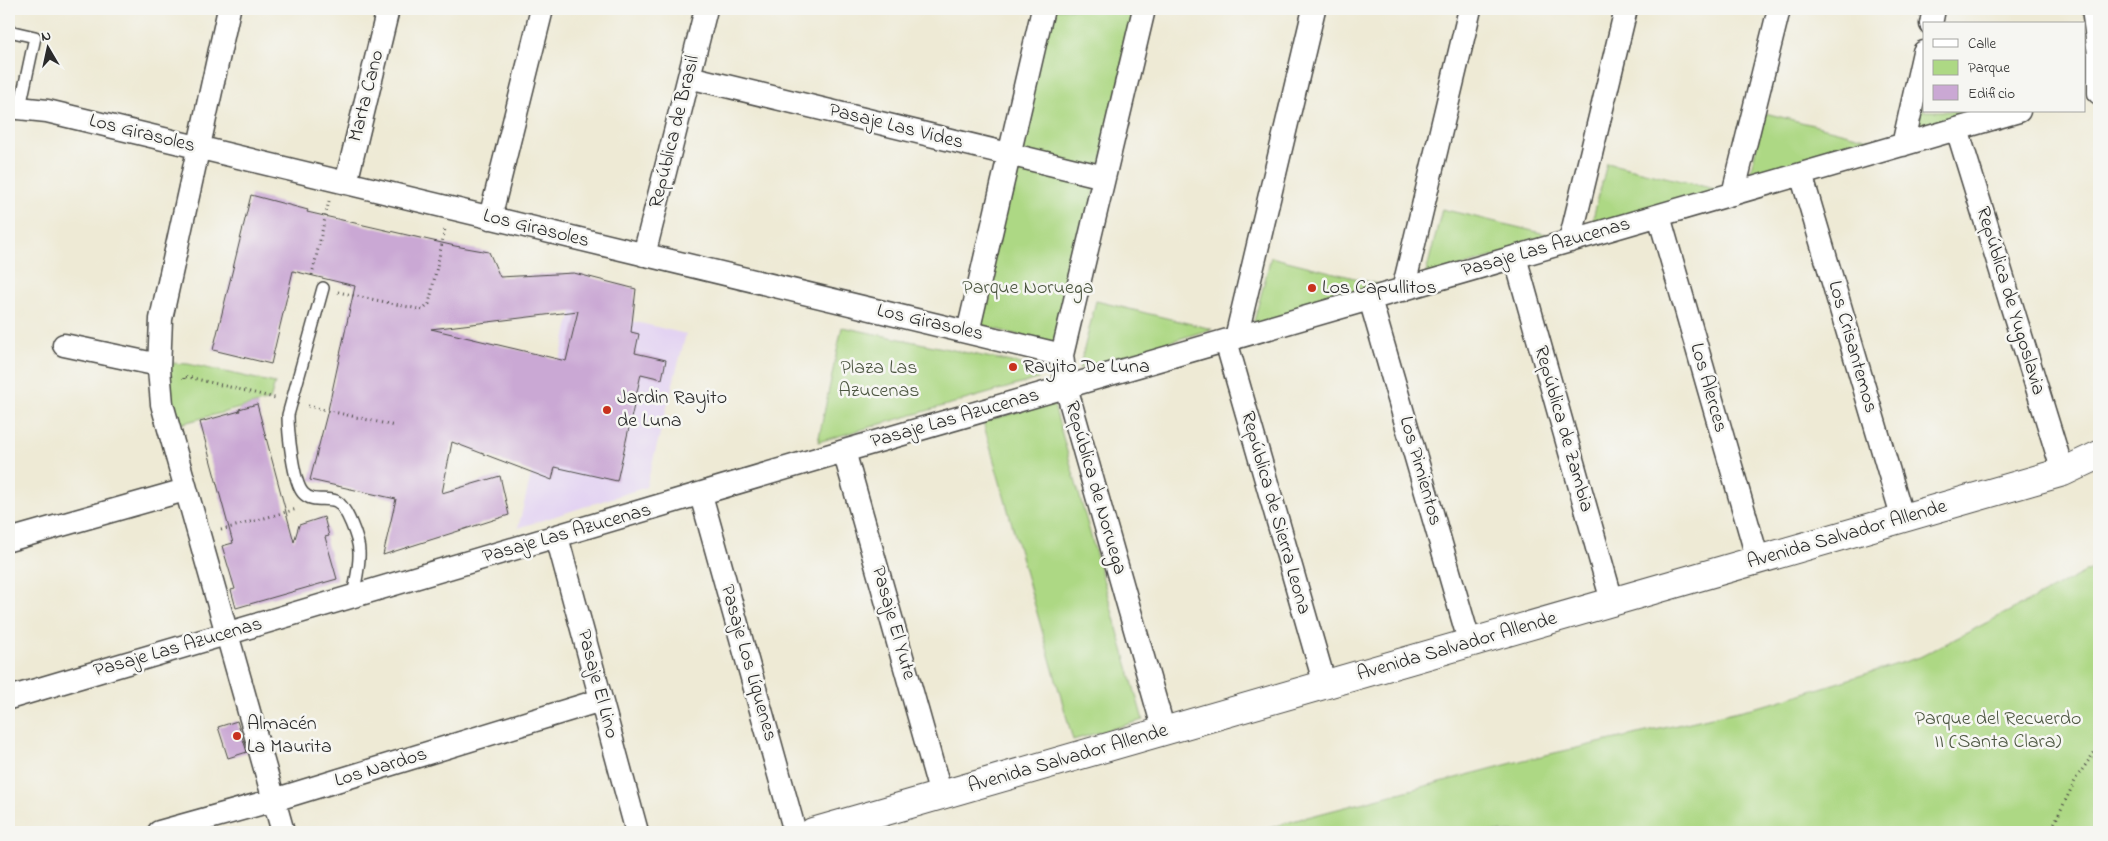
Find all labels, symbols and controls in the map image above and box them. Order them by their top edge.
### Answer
north arrow [22,22,72,72]
legend [1923,22,2086,112]
text: N [40,26,53,48]
text: Calle [1968,33,1996,55]
street label: Marta Cano [342,47,392,145]
street label: República de Brasil [642,52,708,212]
text: Parque [1968,57,2010,79]
text: Edificio [1968,83,2015,105]
street label: Pasaje Las Vides [826,96,966,158]
street label: Los Girasoles [86,107,198,161]
street label: Los Girasoles [480,202,592,256]
street label: República de Yugoslavia [1967,203,2052,399]
street label: Pasaje Las Azucenas [1458,210,1634,286]
park label: Parque Noruega [962,274,1094,304]
place label: Los Capullitos [1322,274,1437,303]
street label: Los Crisantemos [1819,277,1885,417]
marker: Los Capullitos [1306,282,1318,294]
street label: Los Girasoles [874,297,986,349]
street label: Los Alerces [1681,340,1735,436]
street label: República de Zambia [1525,342,1601,516]
place label: Rayito De Luna [1023,353,1150,382]
park label: Plaza Las Azucenas [839,354,919,406]
marker: Rayito De Luna [1007,361,1019,373]
street label: Pasaje Las Azucenas [867,381,1043,457]
place label: Jardin Rayito de Luna [617,384,727,436]
street label: República de Noruega [1055,398,1134,578]
marker: Jardin Rayito de Luna [601,404,613,416]
street label: República de Sierra Leona [1232,408,1318,618]
street label: Los Pimientos [1391,413,1449,529]
street label: Avenida Salvador Allende [1744,493,1950,577]
street label: Pasaje Las Azucenas [479,496,655,572]
street label: Pasaje El Yute [863,563,923,683]
street label: Pasaje Los Líquenes [712,581,784,745]
street label: Avenida Salvador Allende [1354,605,1560,689]
street label: Pasaje Las Azucenas [90,610,266,686]
street label: Pasaje El Lino [569,626,625,742]
park label: Parque del Recuerdo II (Santa Clara) [1915,705,2081,757]
place label: Almacén La Maurita [247,710,332,762]
street label: Avenida Salvador Allende [965,717,1171,801]
marker: Almacén La Maurita [231,730,243,742]
street label: Los Nardos [331,740,431,796]

